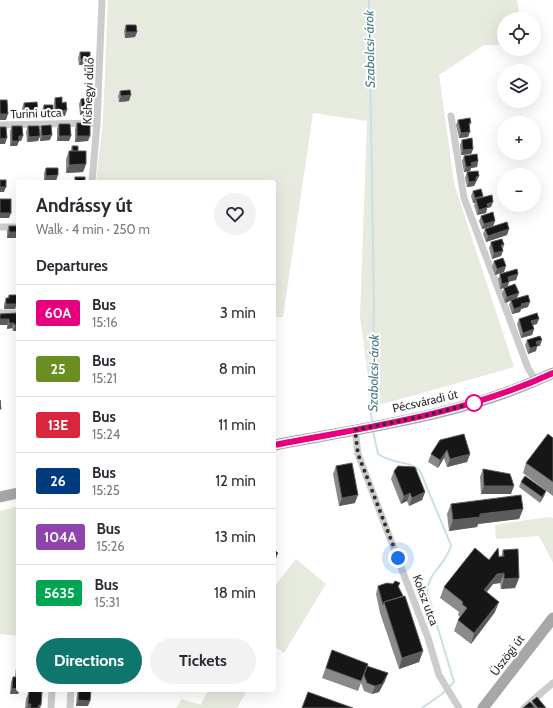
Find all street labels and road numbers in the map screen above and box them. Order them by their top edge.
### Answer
street label: Kishegyi dűlő [79,57,97,125]
street label: Turini utca [10,105,62,121]
street label: Pécsváradi út [391,386,459,416]
street label: Koksz utca [410,572,442,628]
street label: Üszögi út [487,632,527,678]

